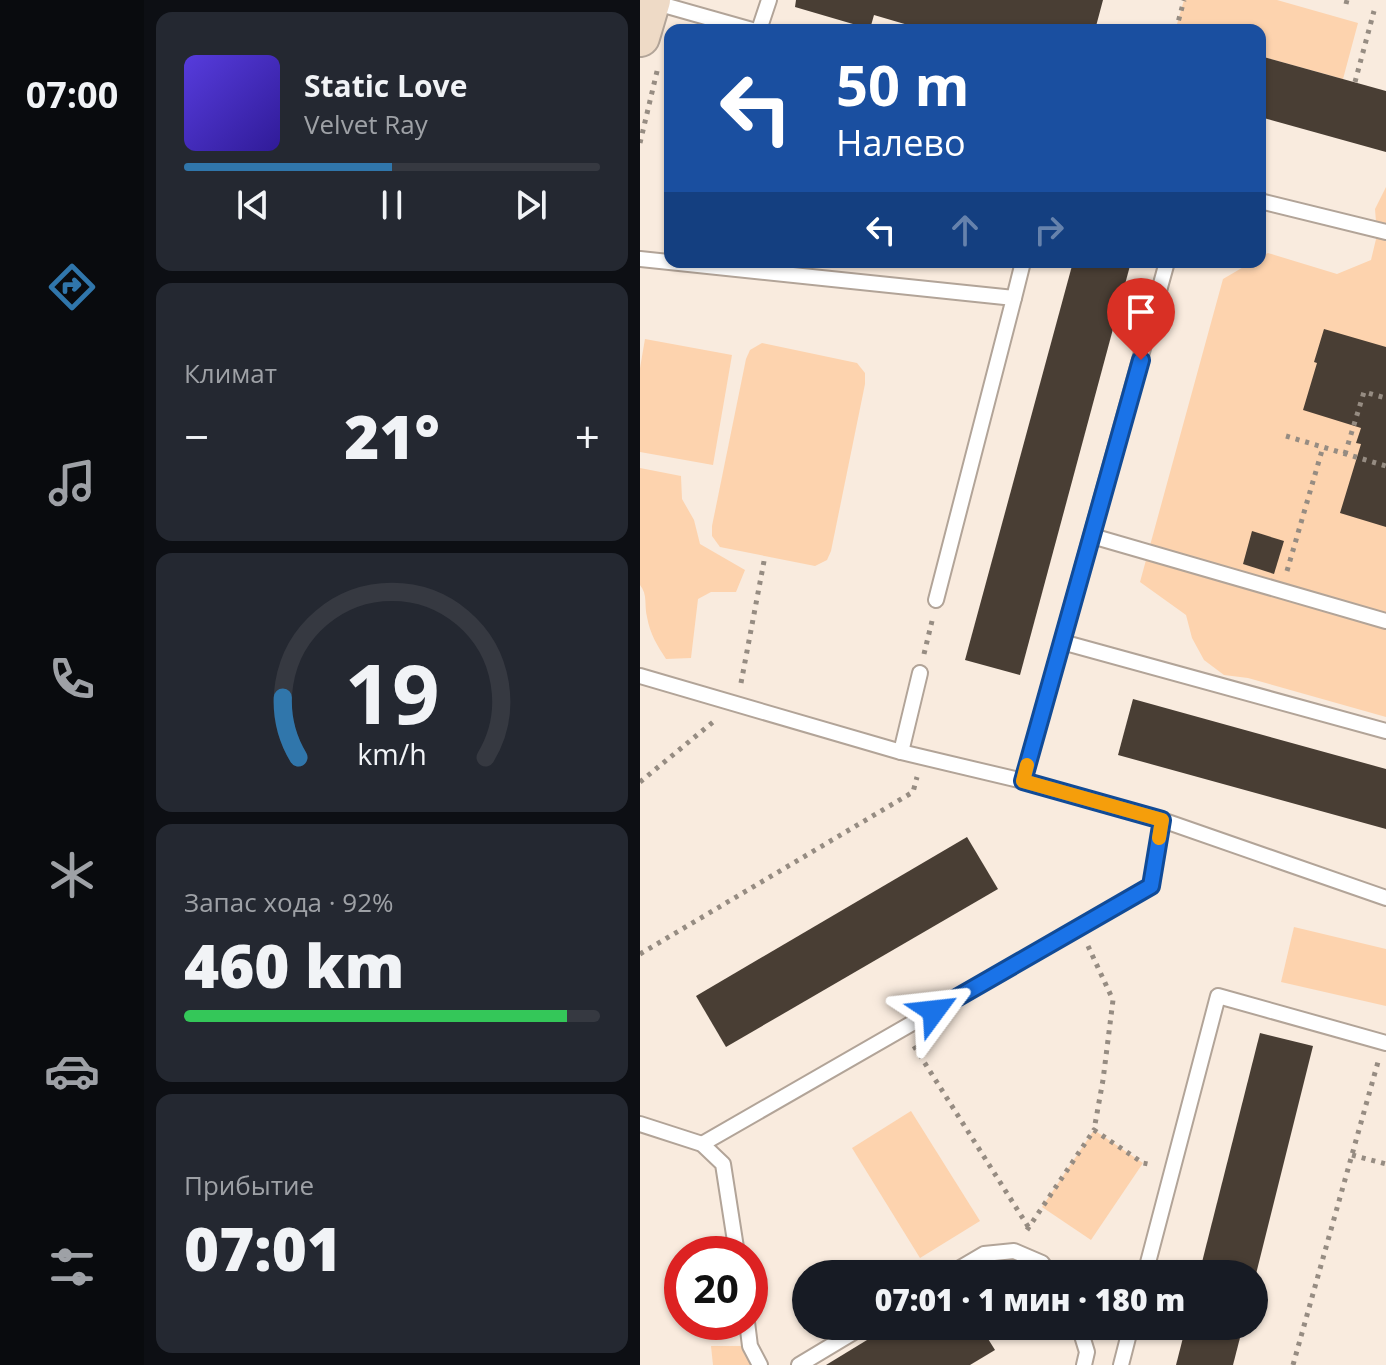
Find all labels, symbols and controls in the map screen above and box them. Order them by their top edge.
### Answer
text: 50 m [836,46,970,122]
icon: left [704,56,808,160]
text: Static Love [304,65,467,106]
text: 07:00 [26,70,118,119]
text: Velvet Ray [304,106,428,142]
text: Налево [836,118,966,167]
icon: previous [231,183,275,227]
icon: pause [370,183,414,227]
icon: next [509,183,553,227]
icon: left [859,208,903,252]
icon: ahead [943,208,987,252]
icon: right [1027,208,1071,252]
icon: directions [44,259,100,315]
pin [1107,278,1175,360]
icon: arrive [1119,290,1163,334]
text: Климат [184,355,277,391]
text: 21° [344,395,440,477]
text: − [184,406,209,466]
text: + [575,406,600,466]
icon: music [44,455,100,511]
text: 19 [344,635,440,748]
icon: phone [44,651,100,707]
text: km/h [357,735,427,774]
icon: climate [44,847,100,903]
text: Запас хода · 92% [184,884,394,920]
text: 460 km [184,924,405,1006]
position arrow [892,969,976,1053]
icon: car [44,1043,100,1099]
text: Прибытие [184,1167,314,1203]
text: 07:01 [184,1207,342,1289]
speed limit sign: 20 [664,1236,768,1340]
icon: filters [44,1239,100,1295]
text: 07:01 · 1 мин · 180 m [875,1279,1185,1320]

